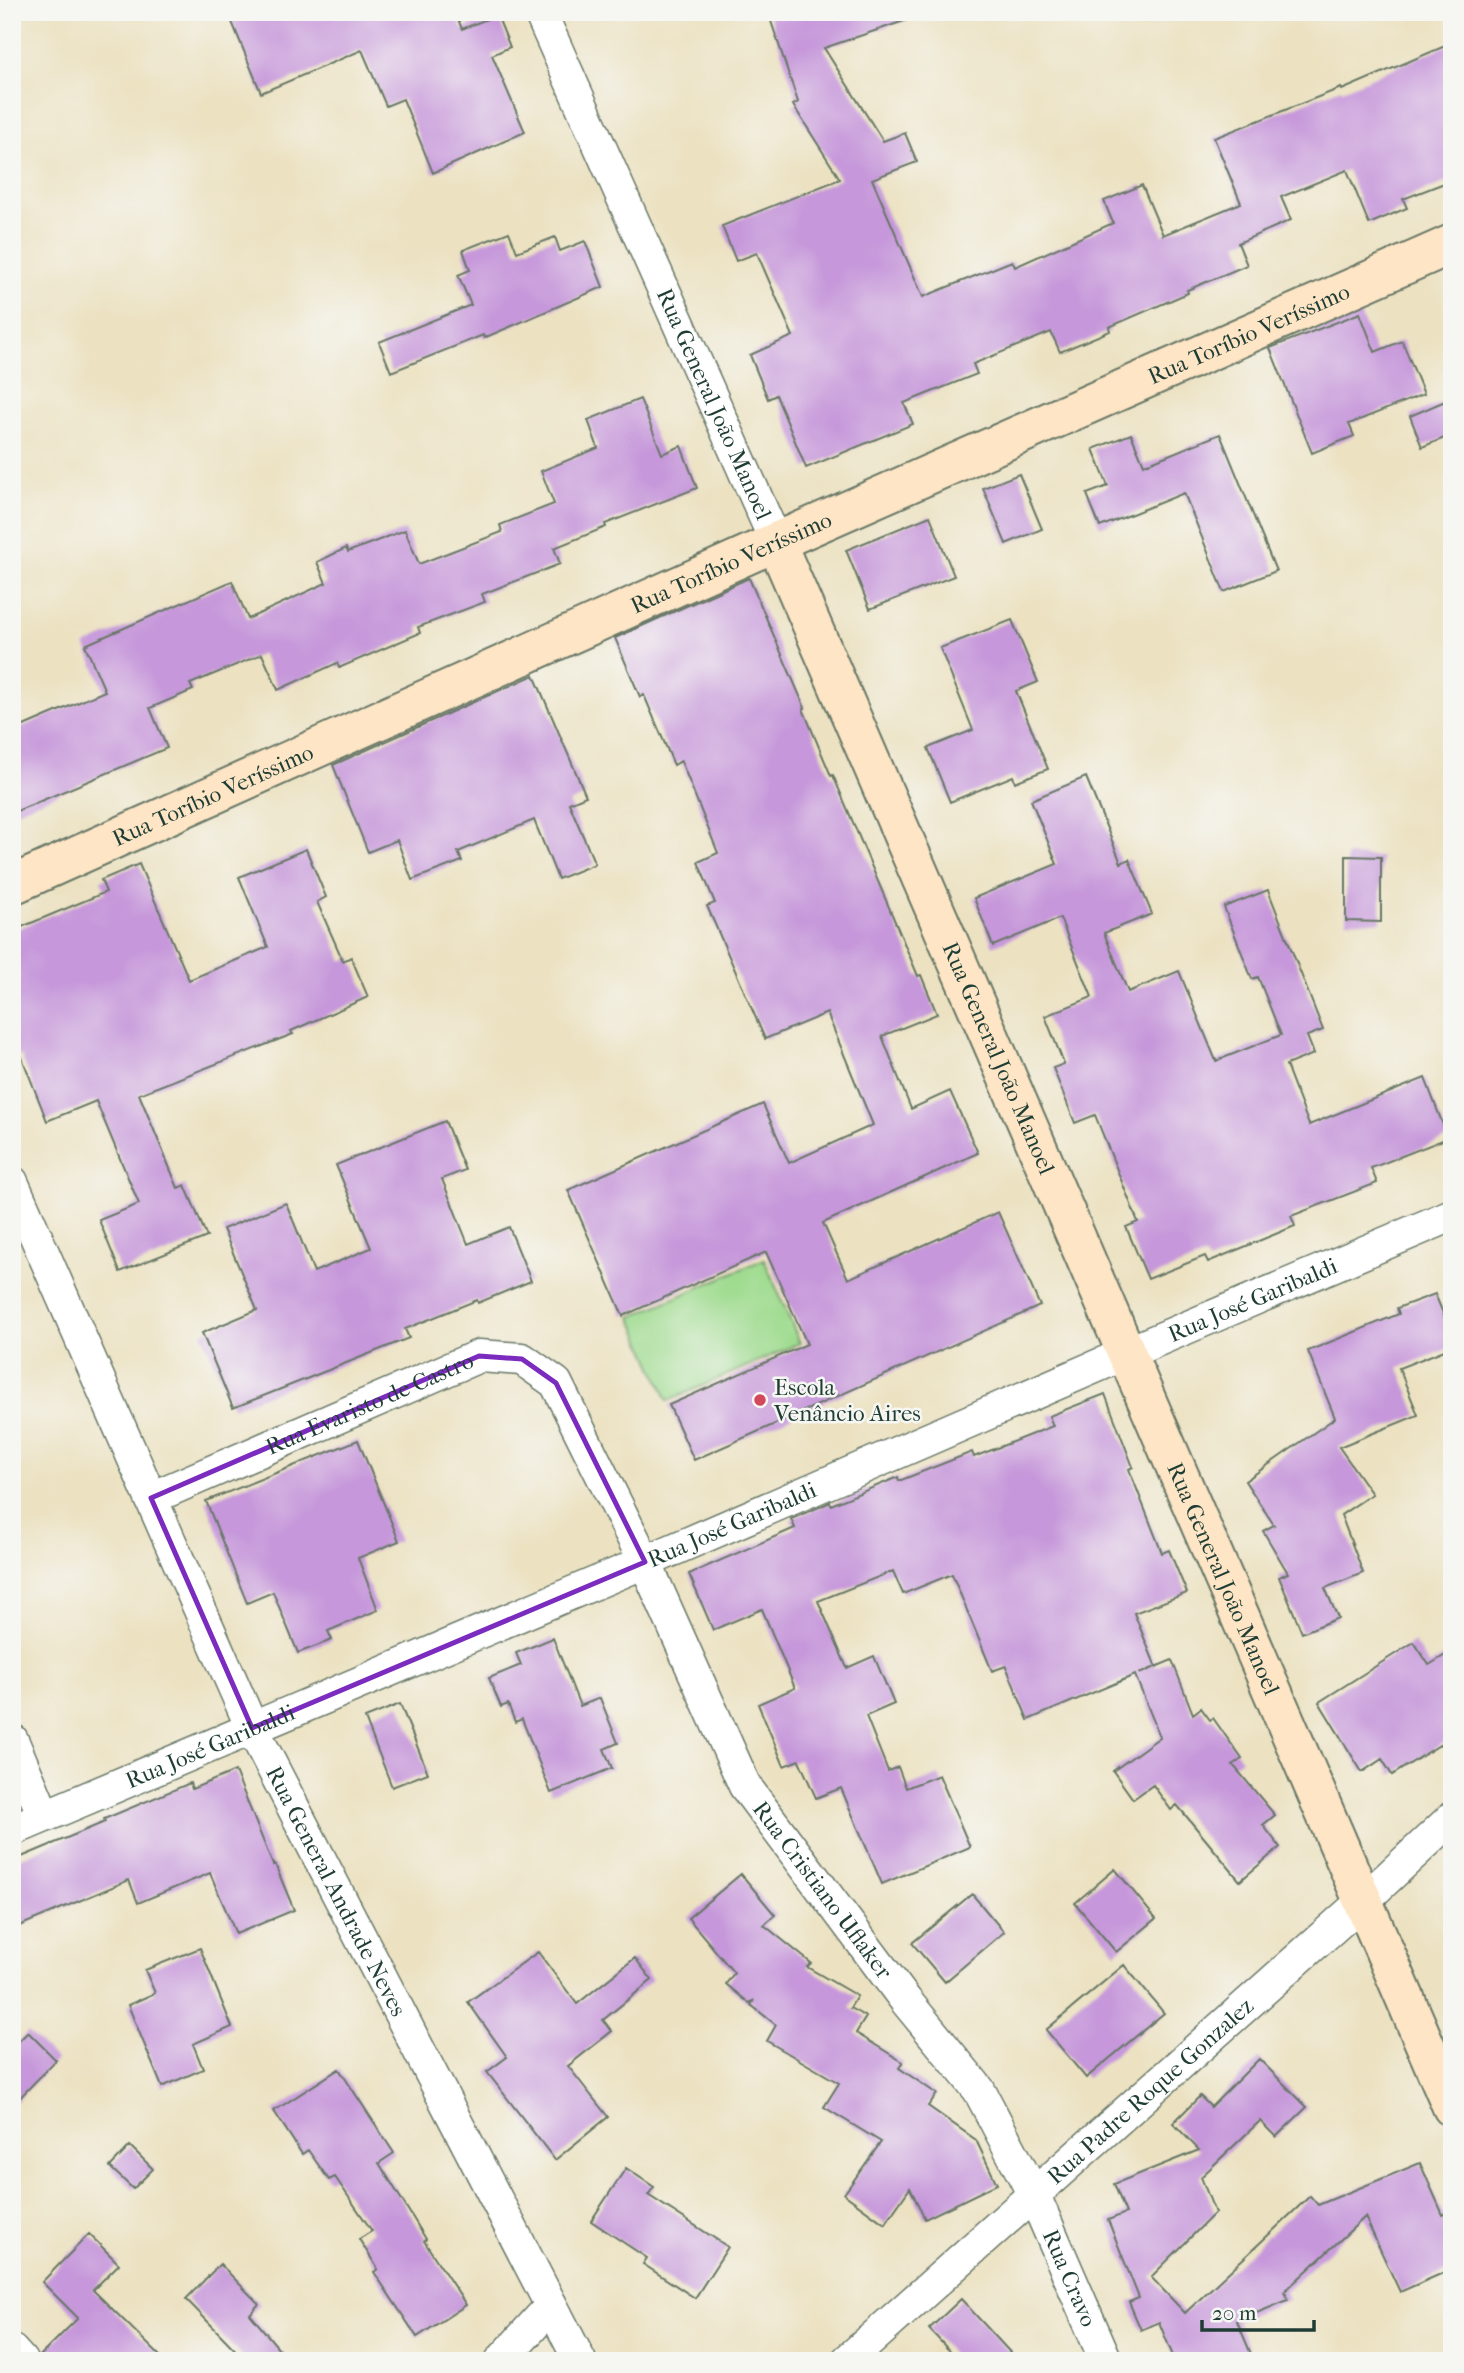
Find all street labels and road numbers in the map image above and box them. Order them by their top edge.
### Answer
street label: Rua Toríbio Veríssimo [1144,278,1354,390]
street label: Rua General João Manoel [651,284,778,525]
street label: Rua Toríbio Veríssimo [626,506,836,620]
street label: Rua Toríbio Veríssimo [108,738,318,852]
street label: Rua General João Manoel [936,938,1061,1179]
street label: Rua José Garibaldi [1164,1252,1341,1348]
street label: Rua Evaristo de Castro [262,1347,478,1461]
street label: Rua General João Manoel [1161,1458,1286,1699]
street label: Rua José Garibaldi [643,1476,821,1573]
street label: Rua José Garibaldi [121,1699,299,1794]
street label: Rua General Andrade Neves [260,1762,412,2021]
street label: Rua Cristiano Uflaker [747,1796,898,1984]
street label: Rua Padre Roque Gonzalez [1042,1992,1259,2190]
street label: Rua Cravo [1037,2225,1102,2331]

